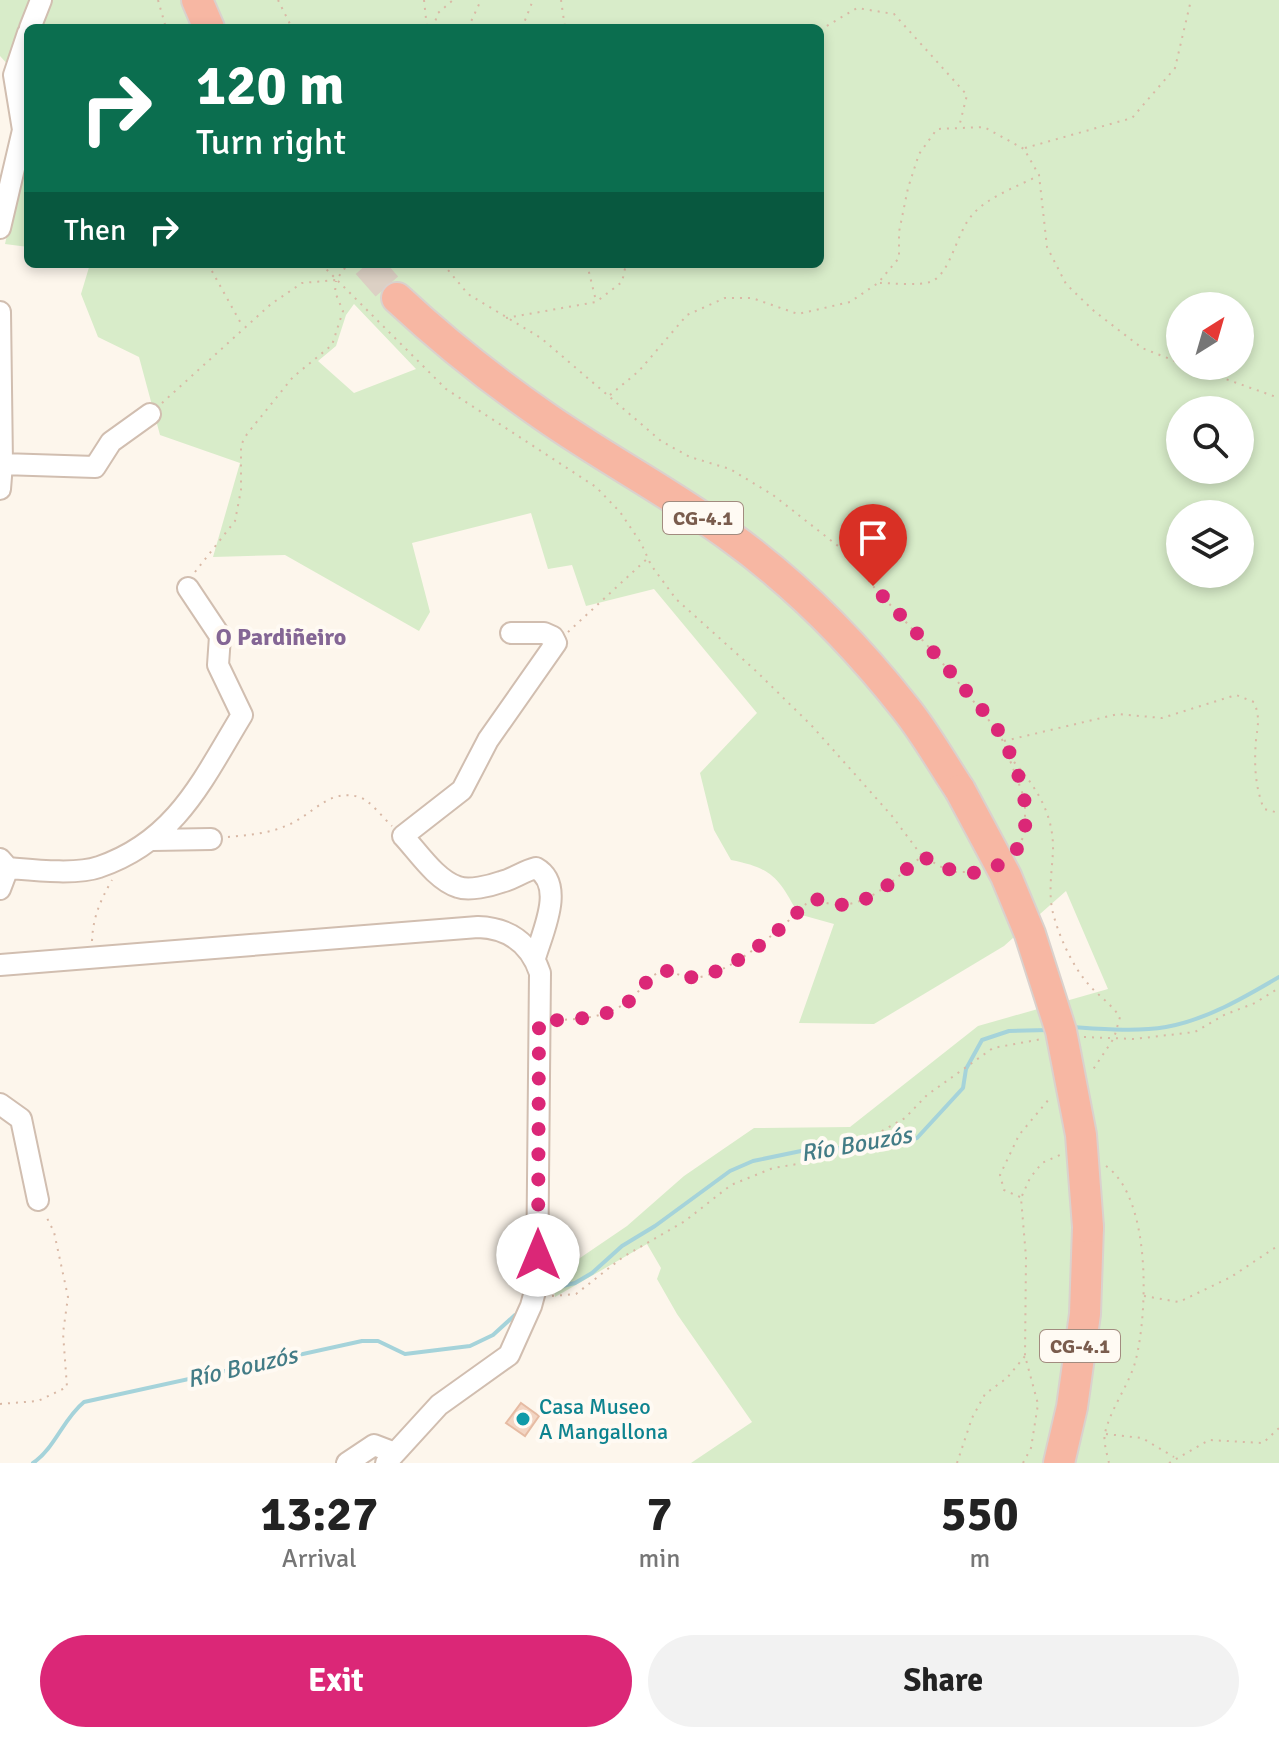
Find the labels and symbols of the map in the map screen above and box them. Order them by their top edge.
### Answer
north arrow [1166,292,1254,380]
road number: CG-4.1 [663,502,743,534]
pin [839,504,907,586]
district label: O Pardiñeiro [216,622,346,652]
water label: Río Bouzós [798,1119,916,1169]
position arrow [496,1213,580,1297]
road number: CG-4.1 [1040,1330,1120,1362]
water label: Río Bouzós [184,1339,302,1394]
place label: Casa Museo A Mangallona [539,1393,668,1445]
marker: Casa Museo A Mangallona [514,1410,532,1428]

